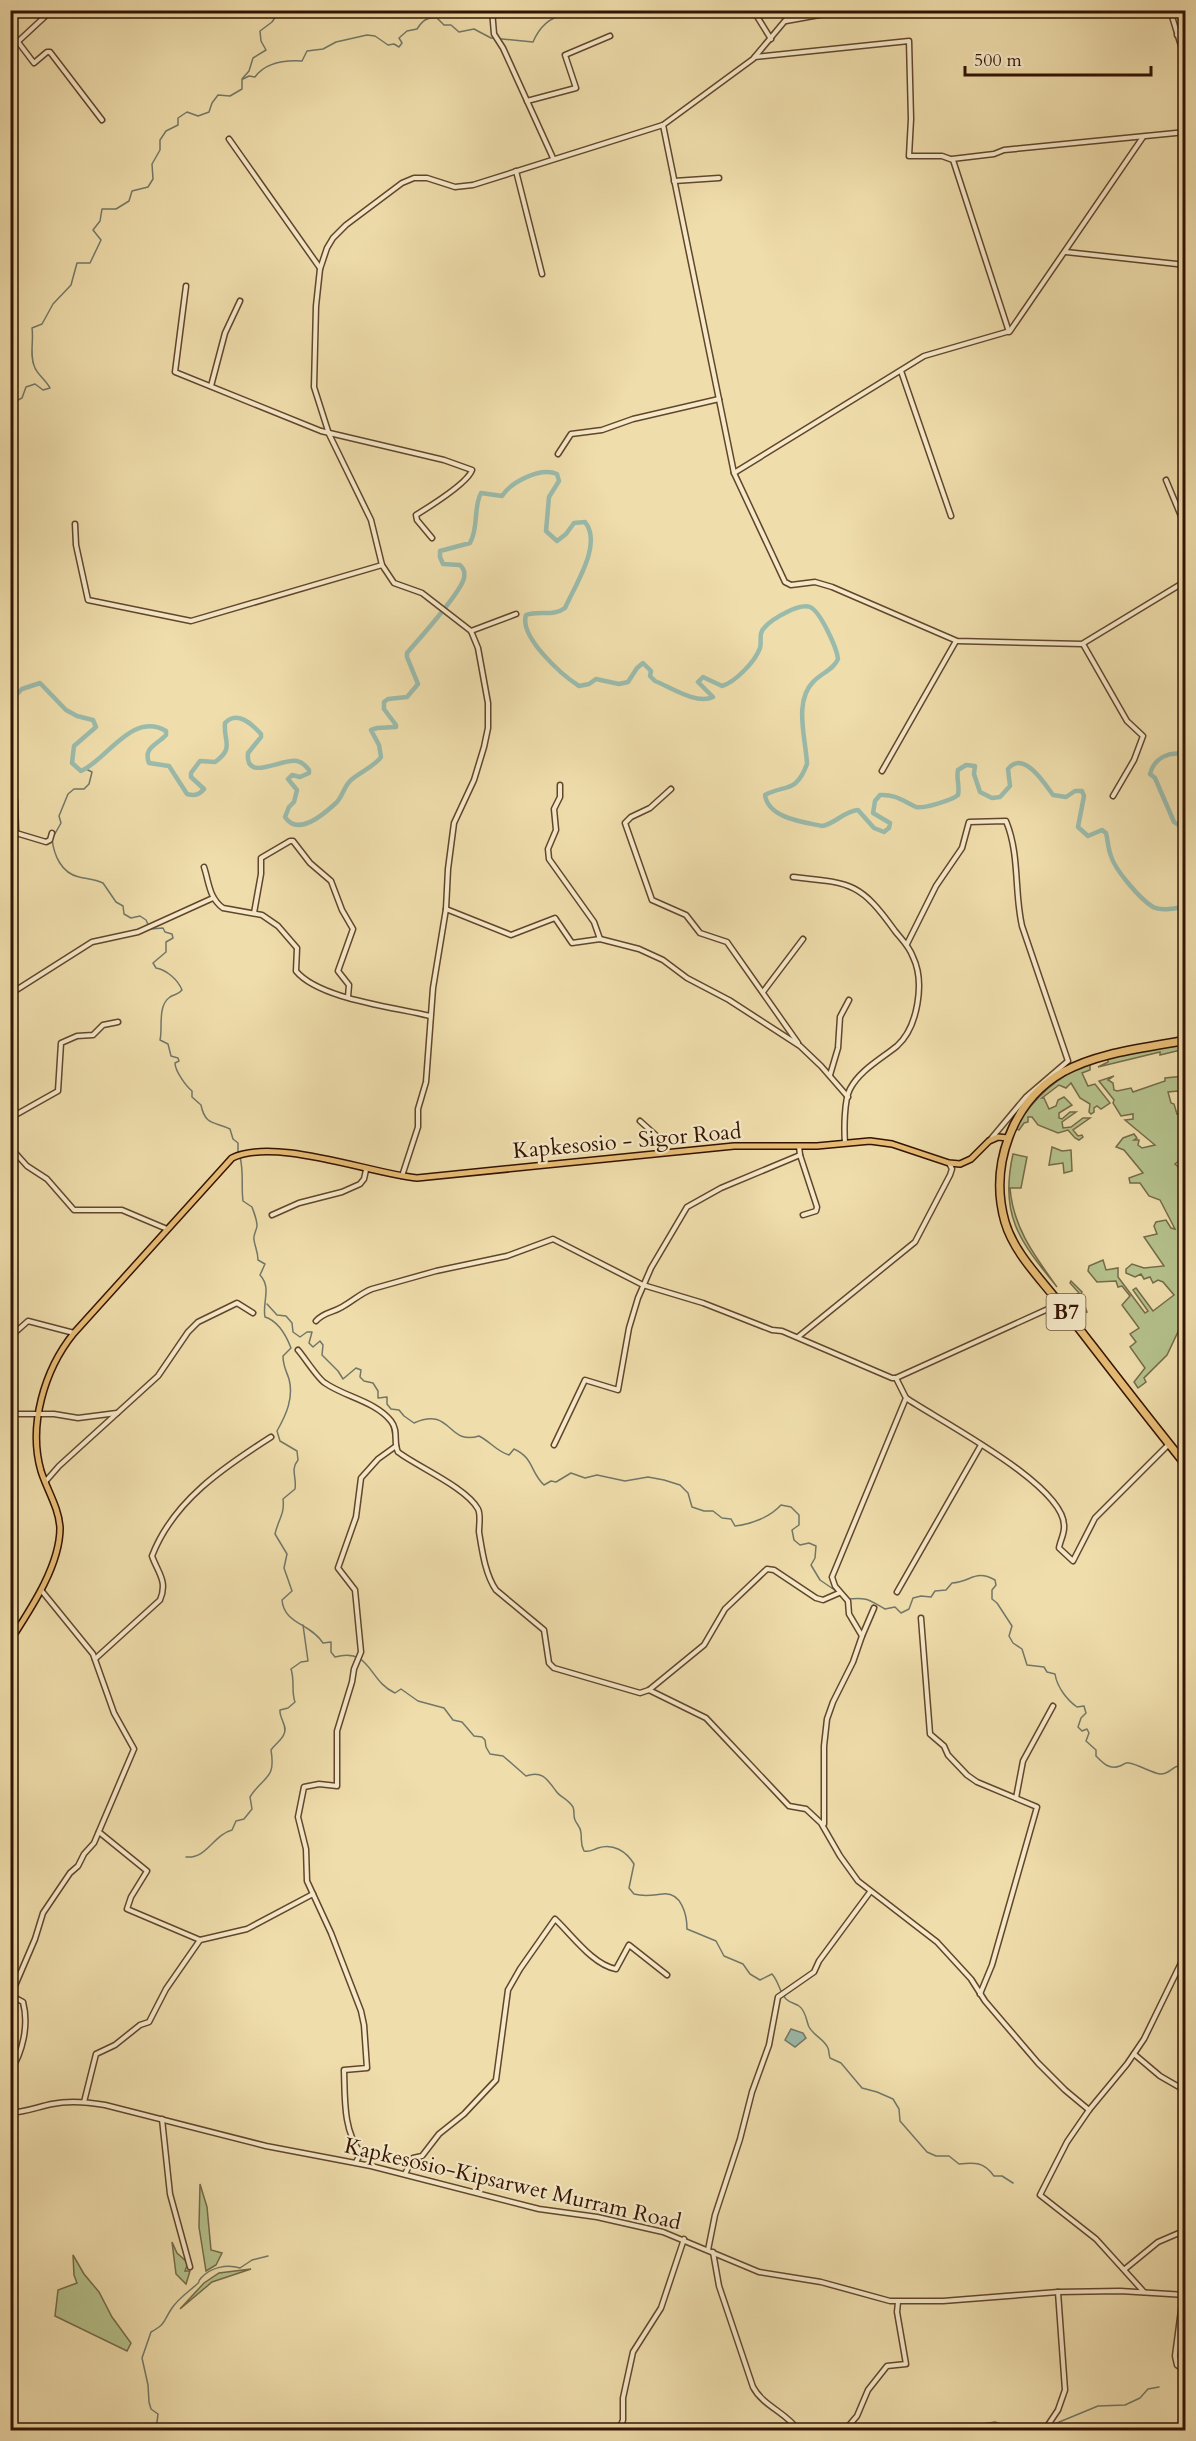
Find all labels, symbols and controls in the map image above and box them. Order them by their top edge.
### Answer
scale bar [965,39,1151,77]
text: 500 m [974,48,1022,73]
street label: Kapkesosio - Sigor Road [512,1116,743,1166]
road number: B7 [1046,1294,1086,1330]
street label: Kapkesosio-Kipsarwet Murram Road [341,2131,684,2237]

